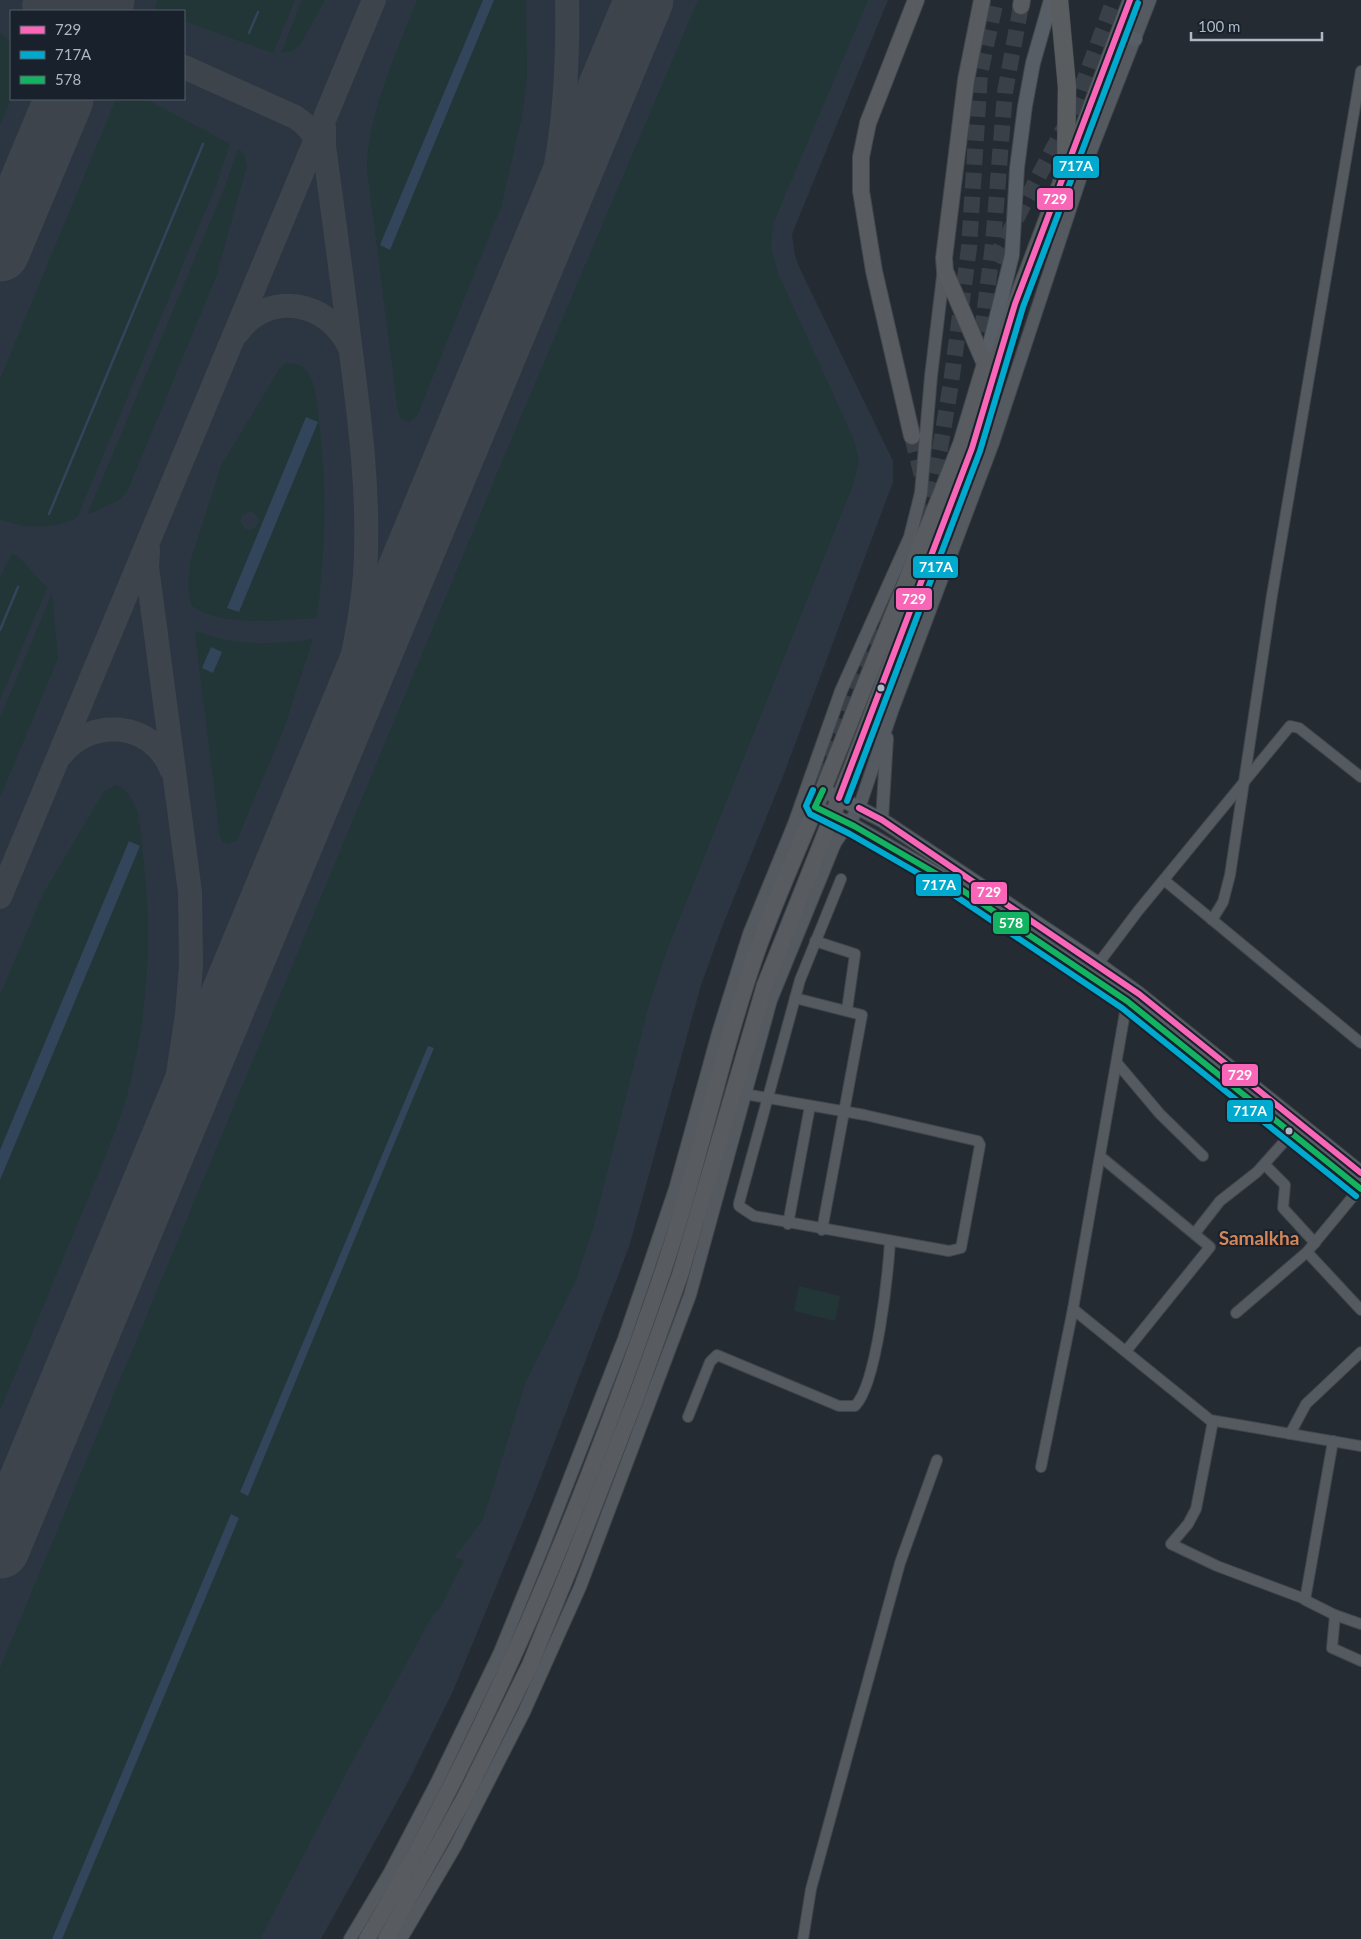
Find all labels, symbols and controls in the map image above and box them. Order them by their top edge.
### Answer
legend [10,10,185,100]
scale bar [1191,10,1322,42]
text: 100 m [1198,17,1240,35]
text: 729 [55,20,81,38]
text: 717A [55,45,92,63]
text: 578 [55,70,81,88]
line badge: 717A [1052,155,1100,179]
text: 717A [1059,157,1093,174]
line badge: 729 [1036,187,1074,211]
text: 729 [1043,190,1067,207]
line badge: 717A [912,555,959,579]
text: 717A [919,558,953,575]
line badge: 729 [895,587,933,611]
text: 729 [902,590,926,607]
unlabelled marker [876,683,886,693]
line badge: 717A [915,873,962,897]
text: 717A [922,876,956,893]
line badge: 729 [970,881,1008,905]
text: 729 [977,883,1001,900]
line badge: 578 [992,911,1030,935]
text: 578 [999,914,1023,931]
line badge: 729 [1221,1063,1259,1087]
text: 729 [1228,1066,1252,1083]
line badge: 717A [1226,1099,1274,1123]
text: 717A [1233,1102,1267,1119]
unlabelled marker [1284,1126,1294,1136]
district label: Samalkha [1219,1226,1299,1249]

